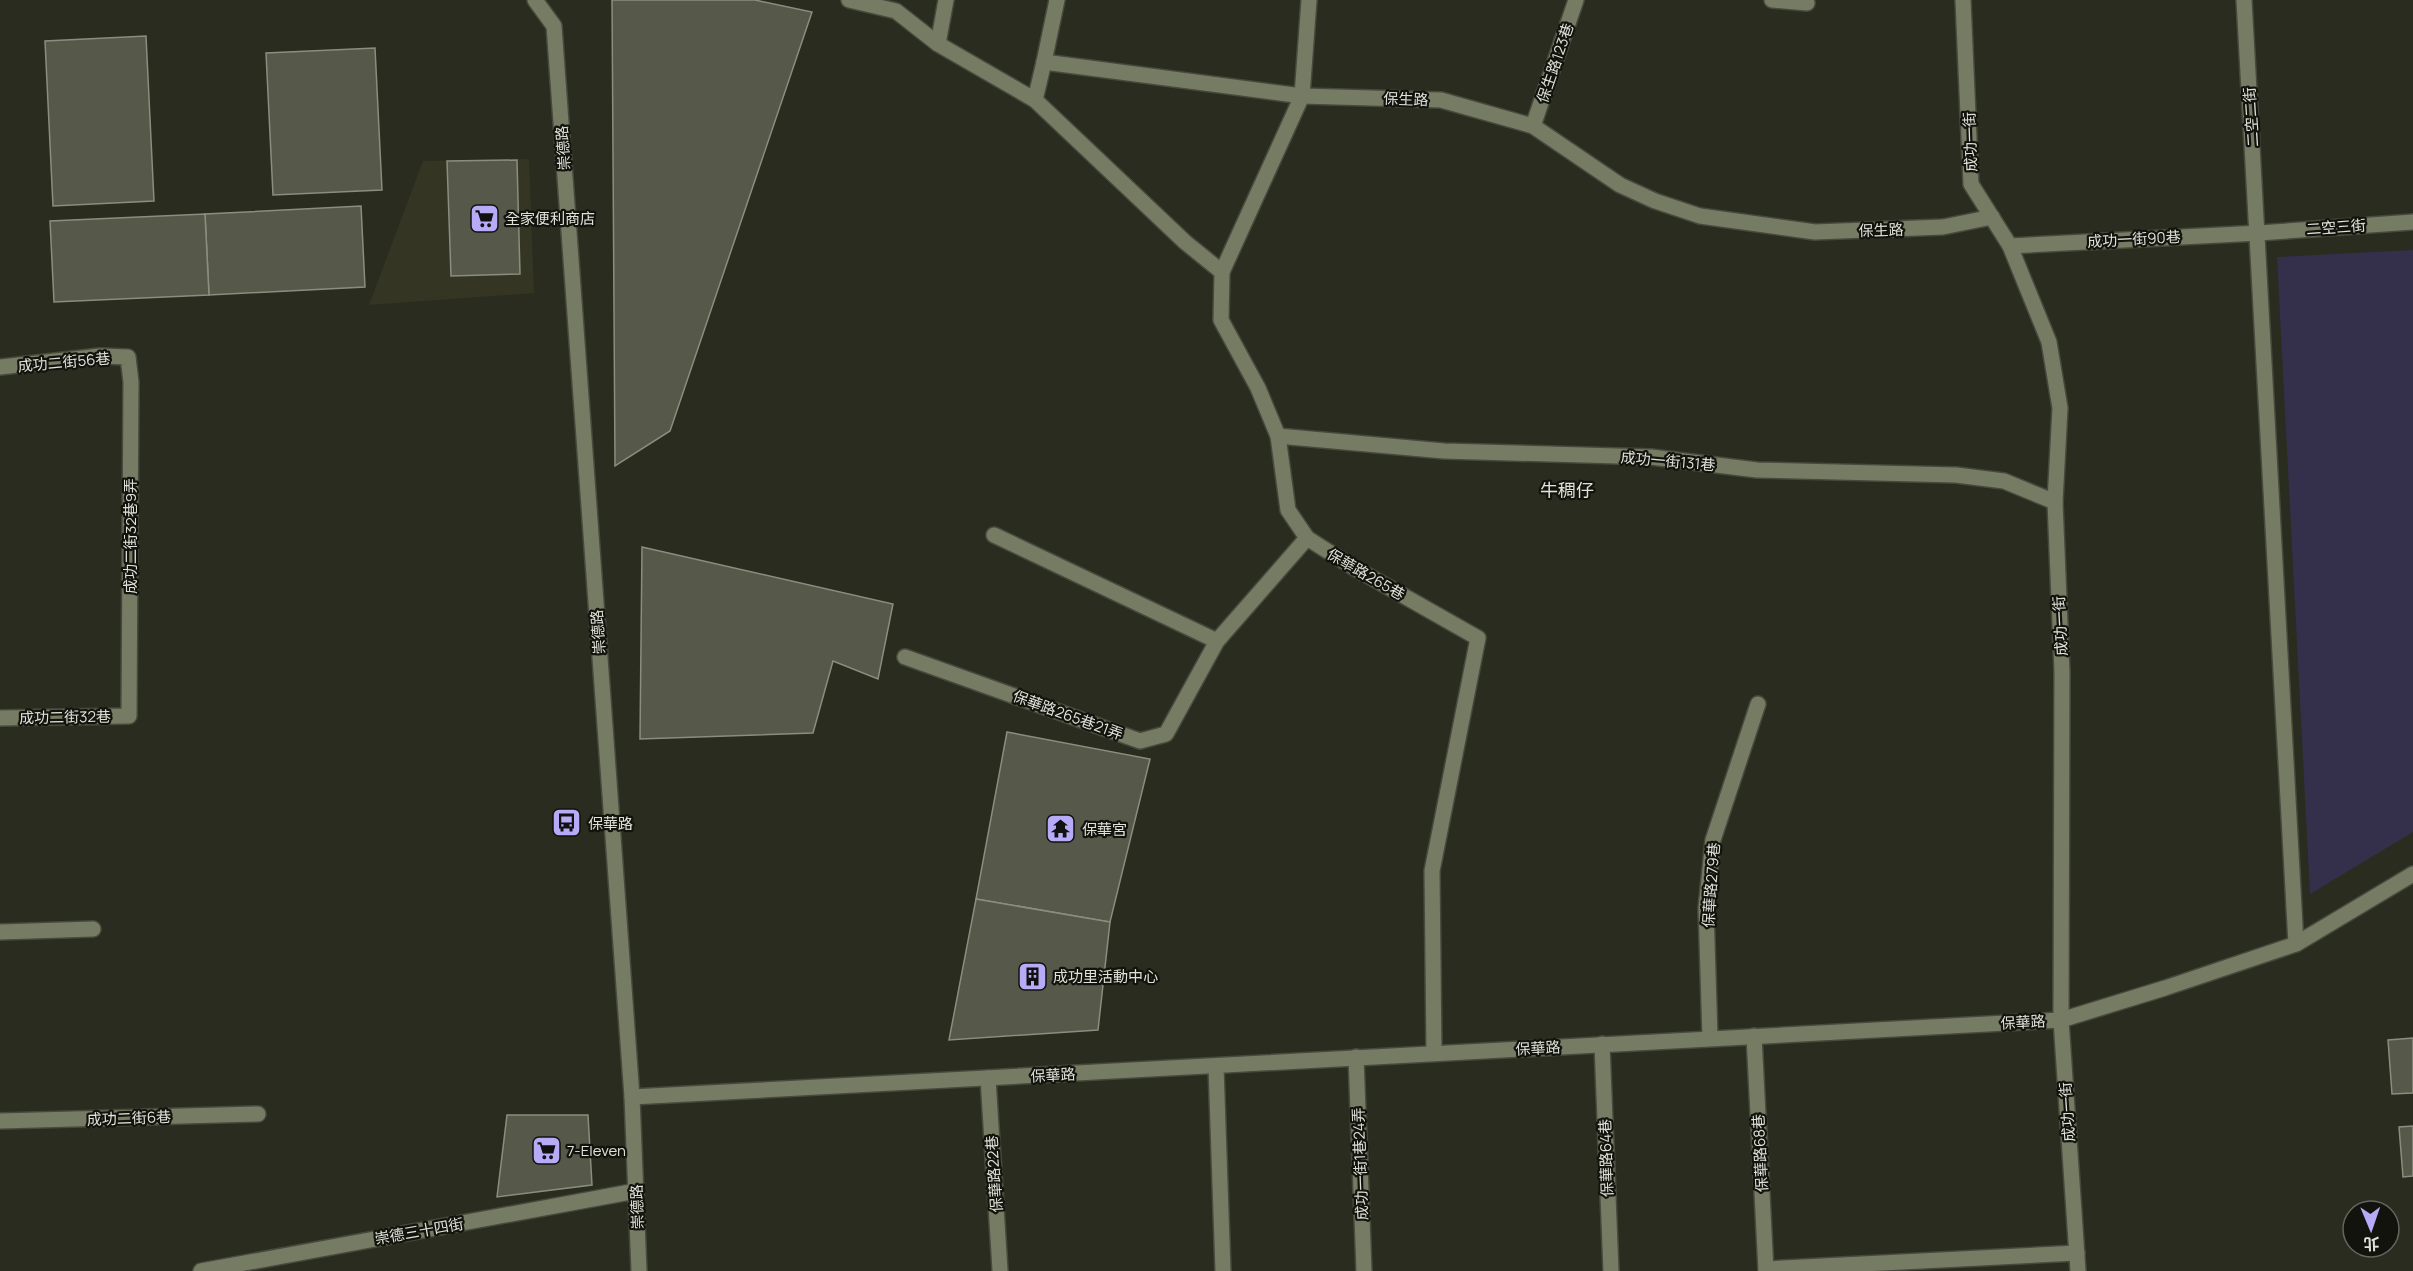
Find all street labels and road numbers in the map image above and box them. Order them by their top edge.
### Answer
street label: 保生路123巷 [1532,20,1578,106]
street label: 二空二街 [2238,86,2264,148]
street label: 保生路 [1383,88,1429,110]
street label: 成功一街 [1958,112,1982,172]
street label: 崇德路 [551,125,575,171]
street label: 二空三街 [2305,214,2367,240]
street label: 保生路 [1858,219,1904,241]
street label: 成功一街90巷 [2087,226,2181,252]
street label: 成功二街56巷 [17,347,111,377]
street label: 成功一街131巷 [1620,446,1716,476]
street label: 成功二街32巷9弄 [120,478,141,594]
street label: 保華路265巷 [1323,543,1409,605]
street label: 成功一街 [2048,595,2072,657]
street label: 崇德路 [586,609,610,655]
street label: 保華路265巷21弄 [1010,685,1126,745]
street label: 成功二街32巷 [19,706,111,728]
street label: 保華路279巷 [1698,842,1724,928]
street label: 保華路 [2000,1010,2046,1034]
street label: 保華路 [1515,1036,1561,1060]
street label: 保華路 [1030,1063,1076,1087]
street label: 成功一街 [2054,1081,2080,1143]
street label: 成功二街6巷 [87,1106,171,1130]
street label: 成功一街1巷24弄 [1348,1107,1372,1221]
street label: 保華路68巷 [1747,1113,1773,1193]
street label: 保華路64巷 [1594,1119,1618,1197]
street label: 保華路22巷 [981,1135,1007,1213]
street label: 崇德路 [626,1184,648,1230]
street label: 崇德三十四街 [373,1213,465,1249]

